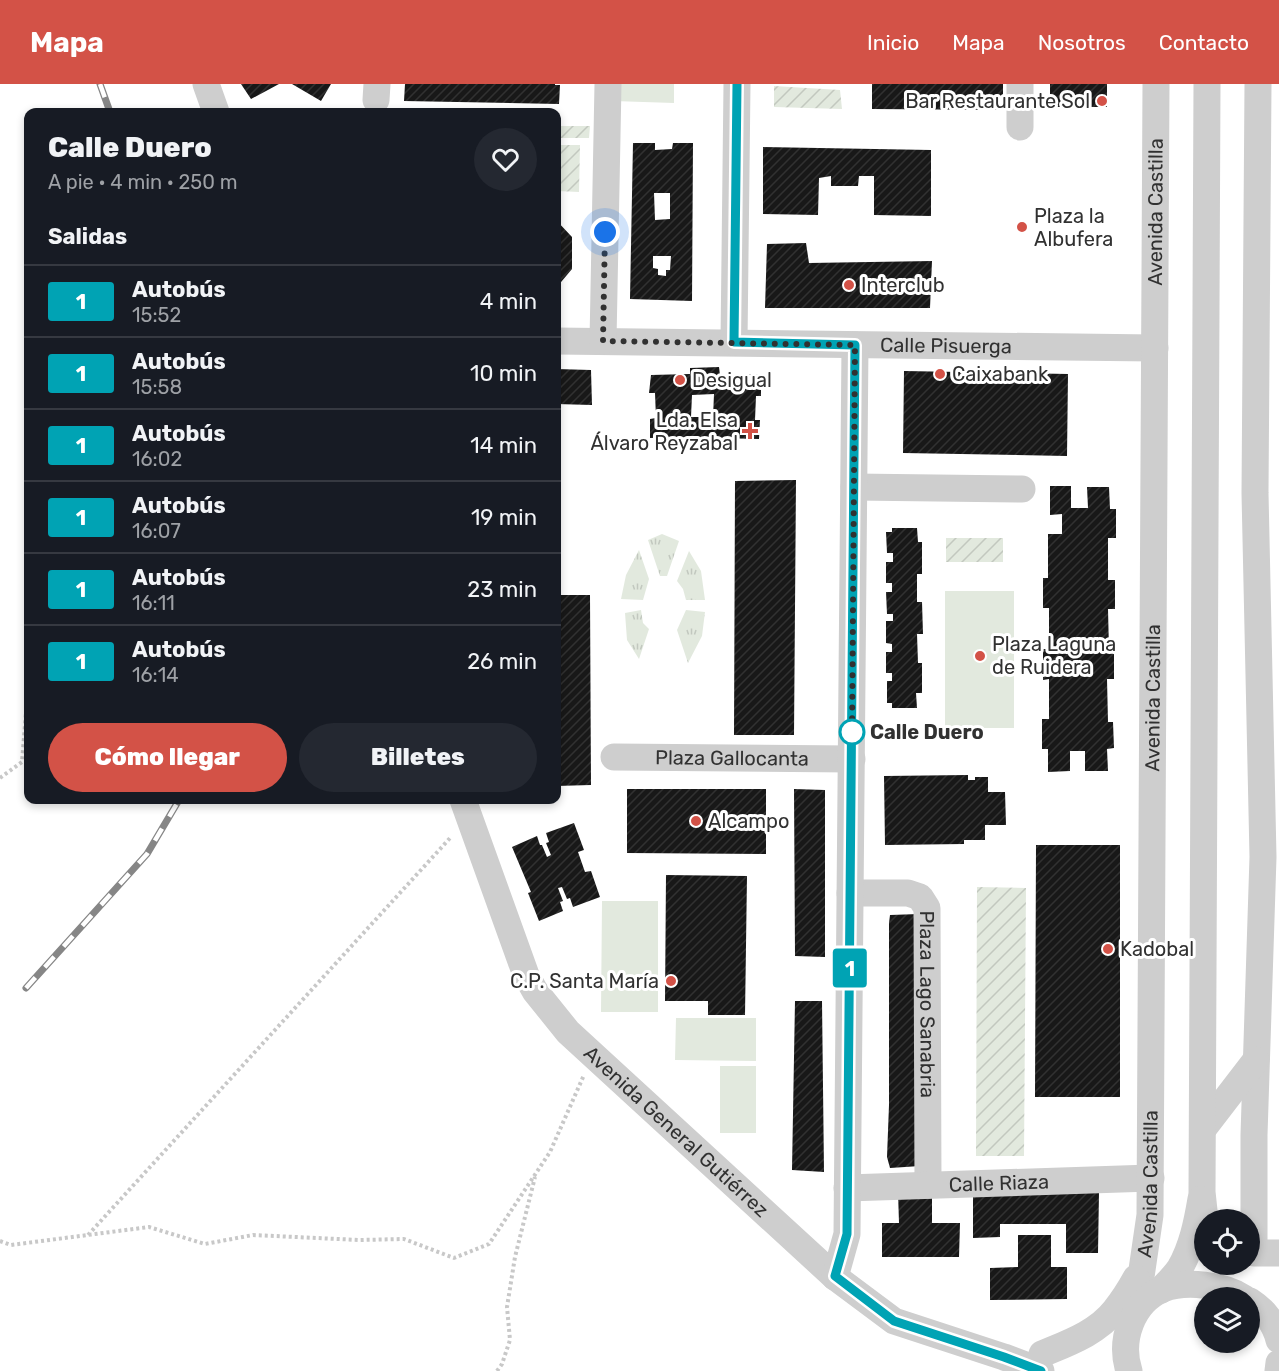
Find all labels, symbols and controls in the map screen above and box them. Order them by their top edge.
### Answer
text: Mapa [30,26,104,59]
text: Inicio [867,30,919,55]
text: Mapa [952,30,1005,55]
text: Nosotros [1038,30,1126,55]
text: Contacto [1159,30,1249,55]
place label: Bar Restaurante Sol [905,89,1090,113]
marker: Bar Restaurante Sol [1095,94,1109,108]
button: heart [474,128,537,191]
text: Calle Duero [48,131,212,164]
street label: Avenida Castilla [1143,138,1168,286]
text: A pie · 4 min · 250 m [48,170,238,194]
place label: Plaza la Albufera [1034,204,1113,251]
your location [590,217,620,247]
marker: Plaza la Albufera [1015,220,1029,234]
text: Salidas [48,223,127,250]
place label: Interclub [861,273,945,297]
text: Autobús [132,276,226,303]
marker: Interclub [842,278,856,292]
text: 4 min [480,288,537,315]
text: 1 [76,289,86,314]
text: 15:52 [132,303,181,327]
street label: Calle Pisuerga [880,333,1012,358]
text: Autobús [132,348,226,375]
text: 10 min [470,360,537,387]
text: 1 [76,361,86,386]
place label: Caixabank [952,362,1049,386]
marker: Caixabank [933,367,947,381]
place label: Desigual [692,368,772,392]
marker: Desigual [673,373,687,387]
text: 15:58 [132,375,182,399]
place label: Lda. Elsa Álvaro Reyzabal [590,408,738,455]
text: Autobús [132,420,226,447]
marker: Lda. Elsa Álvaro Reyzabal [743,424,757,438]
text: 14 min [470,432,537,459]
text: 1 [76,433,86,458]
text: 16:02 [132,447,182,471]
text: Autobús [132,492,226,519]
text: 19 min [471,504,537,531]
text: 1 [76,505,86,530]
text: 16:07 [132,519,181,543]
text: Autobús [132,564,226,591]
text: 23 min [467,576,537,603]
text: 1 [76,577,86,602]
text: 16:11 [132,591,175,615]
street label: Avenida Castilla [1140,624,1165,772]
place label: Plaza Laguna de Ruidera [992,632,1116,679]
text: Autobús [132,636,226,663]
text: 26 min [467,648,537,675]
text: 1 [76,649,86,674]
marker: Plaza Laguna de Ruidera [973,649,987,663]
text: 16:14 [132,663,179,687]
marker: Calle Duero [839,719,865,745]
place label: Calle Duero [870,720,984,744]
button: Cómo llegar [48,723,287,792]
button: Billetes [299,723,537,792]
street label: Plaza Gallocanta [655,745,809,771]
place label: Alcampo [708,809,790,833]
marker: Alcampo [689,814,703,828]
street label: Plaza Lago Sanabria [915,910,940,1098]
place label: Kadobal [1120,937,1194,961]
marker: Kadobal [1101,942,1115,956]
line badge: 1 [830,948,870,988]
text: 1 [845,956,855,981]
place label: C.P. Santa María [510,969,659,993]
marker: C.P. Santa María [664,974,678,988]
street label: Avenida General Gutiérrez [579,1041,774,1222]
street label: Avenida Castilla [1132,1110,1163,1259]
street label: Calle Riaza [948,1169,1050,1197]
map controls [1194,1209,1260,1353]
button: locate [1194,1209,1260,1275]
button: layers [1194,1287,1260,1353]

